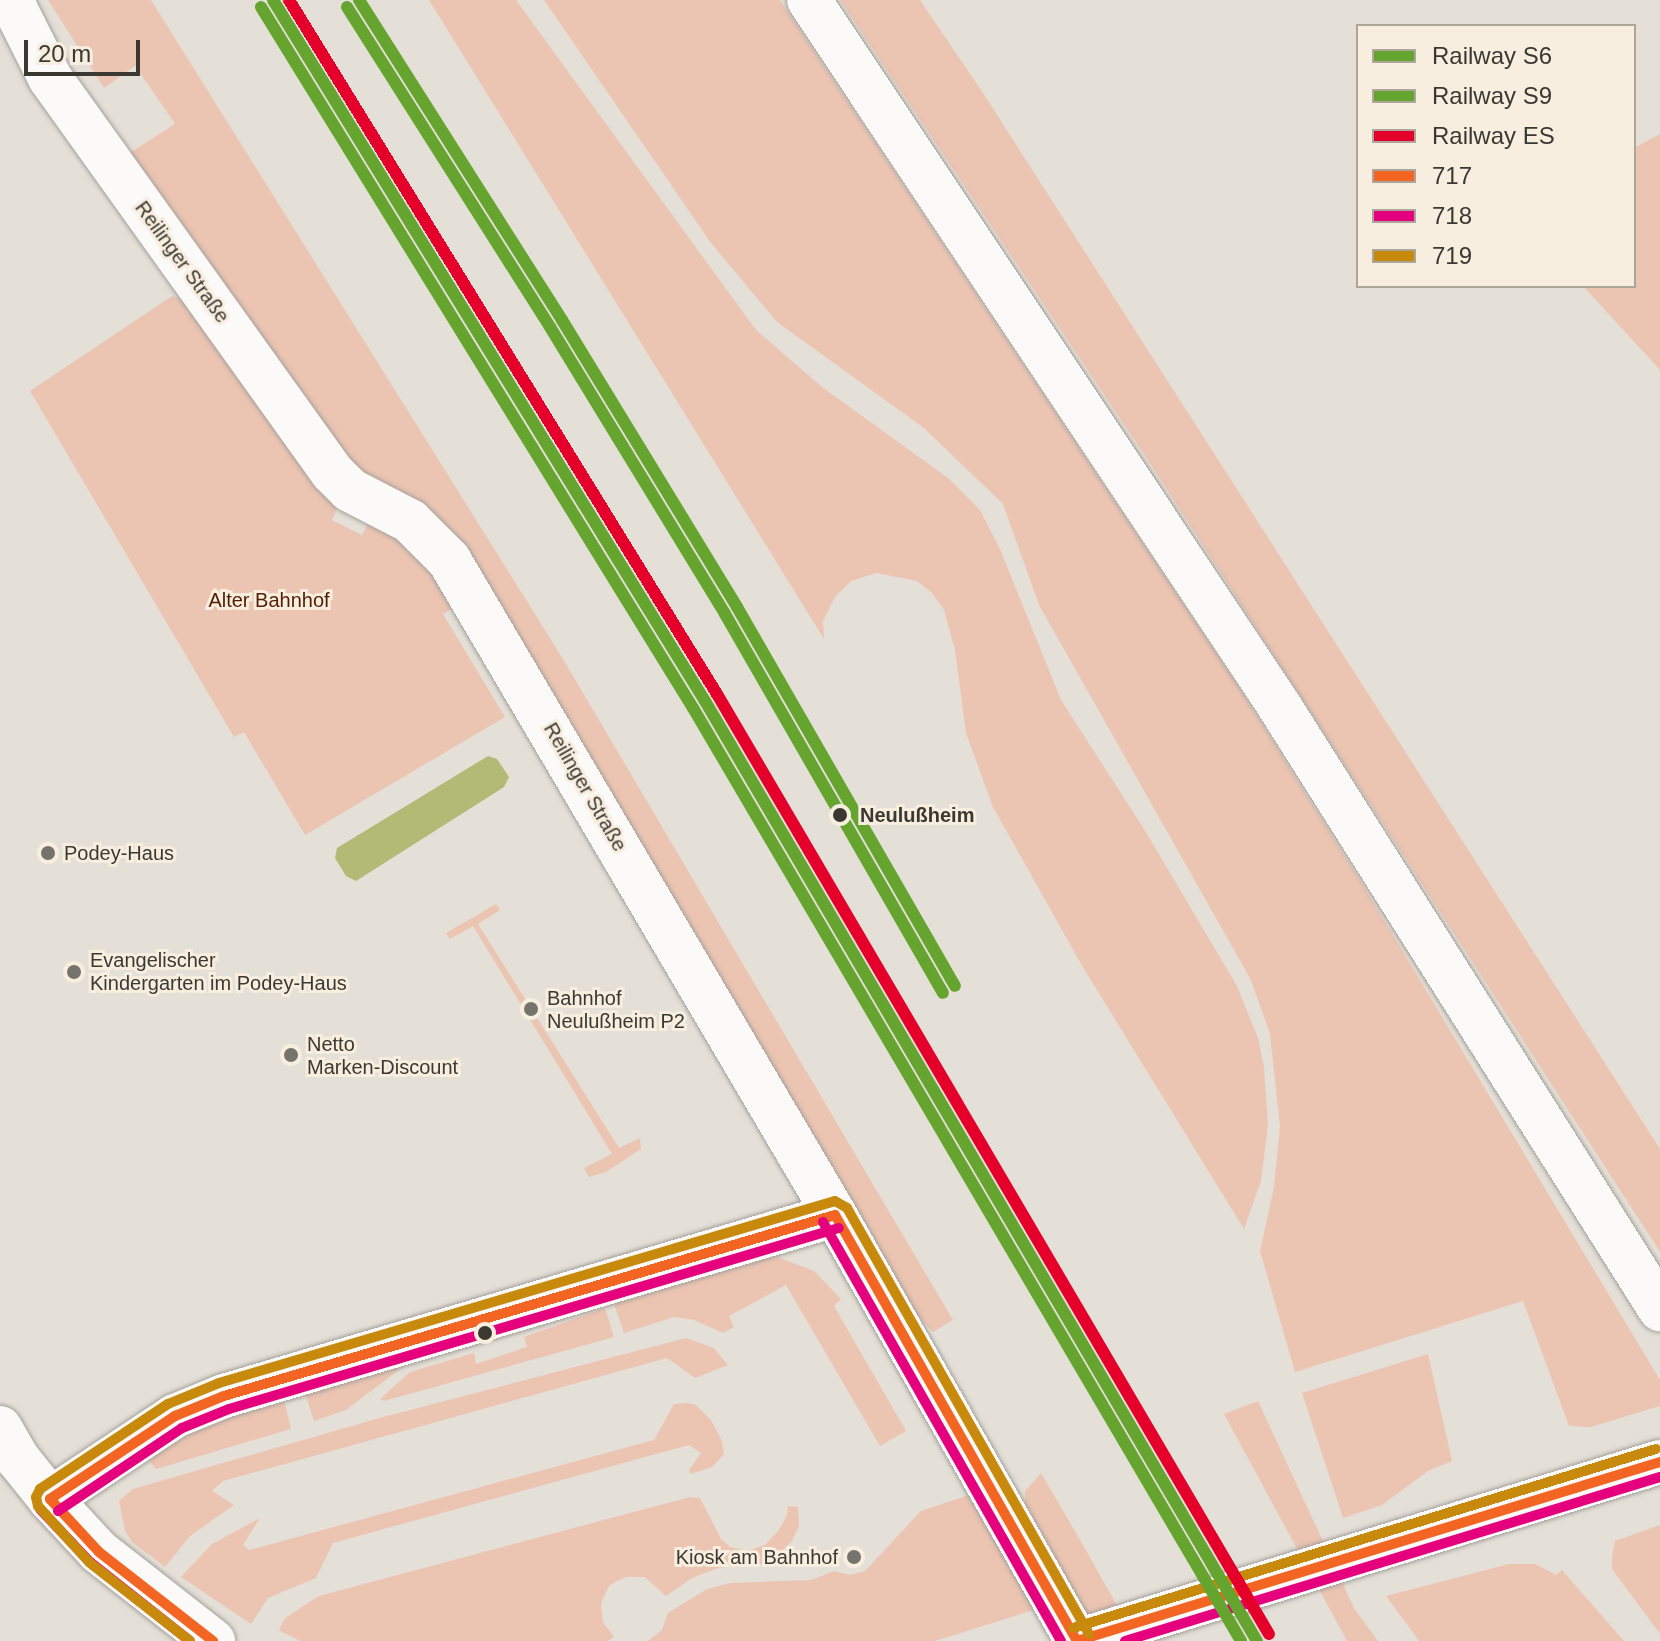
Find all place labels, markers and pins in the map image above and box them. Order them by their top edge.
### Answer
marker: Neulußheim [827,802,853,828]
place label: Neulußheim [860,803,974,827]
place label: Podey-Haus [64,841,174,865]
marker: Podey-Haus [39,844,57,862]
place label: Evangelischer Kindergarten im Podey-Haus [90,948,347,995]
marker: Evangelischer Kindergarten im Podey-Haus [65,963,83,981]
place label: Bahnhof Neulußheim P2 [547,986,685,1033]
marker: Bahnhof Neulußheim P2 [522,1000,540,1018]
place label: Netto Marken-Discount [307,1032,458,1079]
marker: Netto Marken-Discount [282,1046,300,1064]
unlabelled marker [477,1325,493,1341]
place label: Kiosk am Bahnhof [676,1545,838,1569]
marker: Kiosk am Bahnhof [845,1548,863,1566]

